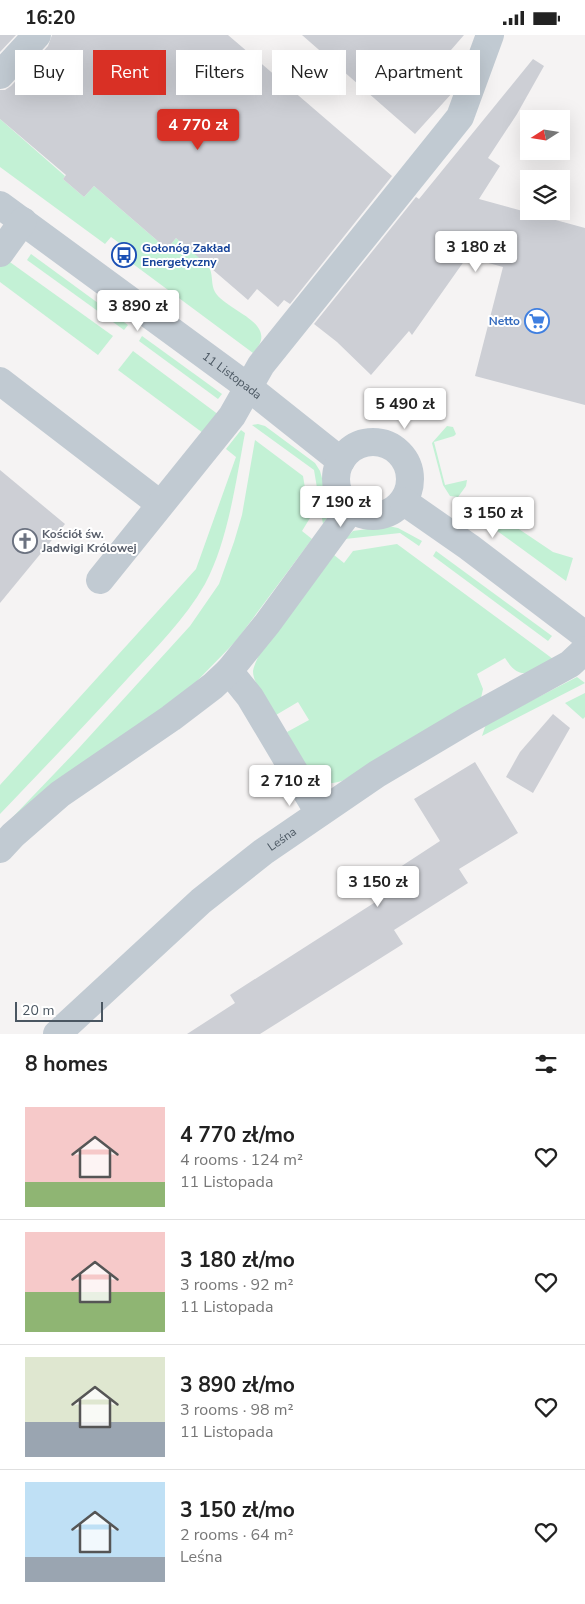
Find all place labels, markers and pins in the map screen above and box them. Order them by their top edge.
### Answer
pin: 4 770 zł [146,109,250,151]
pin: 3 180 zł [424,231,528,273]
place label: Gołonóg Zakład Energetyczny [142,240,231,270]
bus stop icon: Gołonóg Zakład Energetyczny [111,242,137,268]
pin: 3 890 zł [86,289,190,332]
supermarket icon: Netto [524,308,550,334]
place label: Netto [489,313,520,329]
pin: 5 490 zł [353,387,457,430]
pin: 7 190 zł [289,485,393,528]
pin: 3 150 zł [441,497,545,539]
place label: Kościół św. Jadwigi Królowej [41,526,137,556]
church icon: Kościół św. Jadwigi Królowej [12,528,38,554]
pin: 2 710 zł [238,765,342,807]
pin: 3 150 zł [326,865,430,908]

